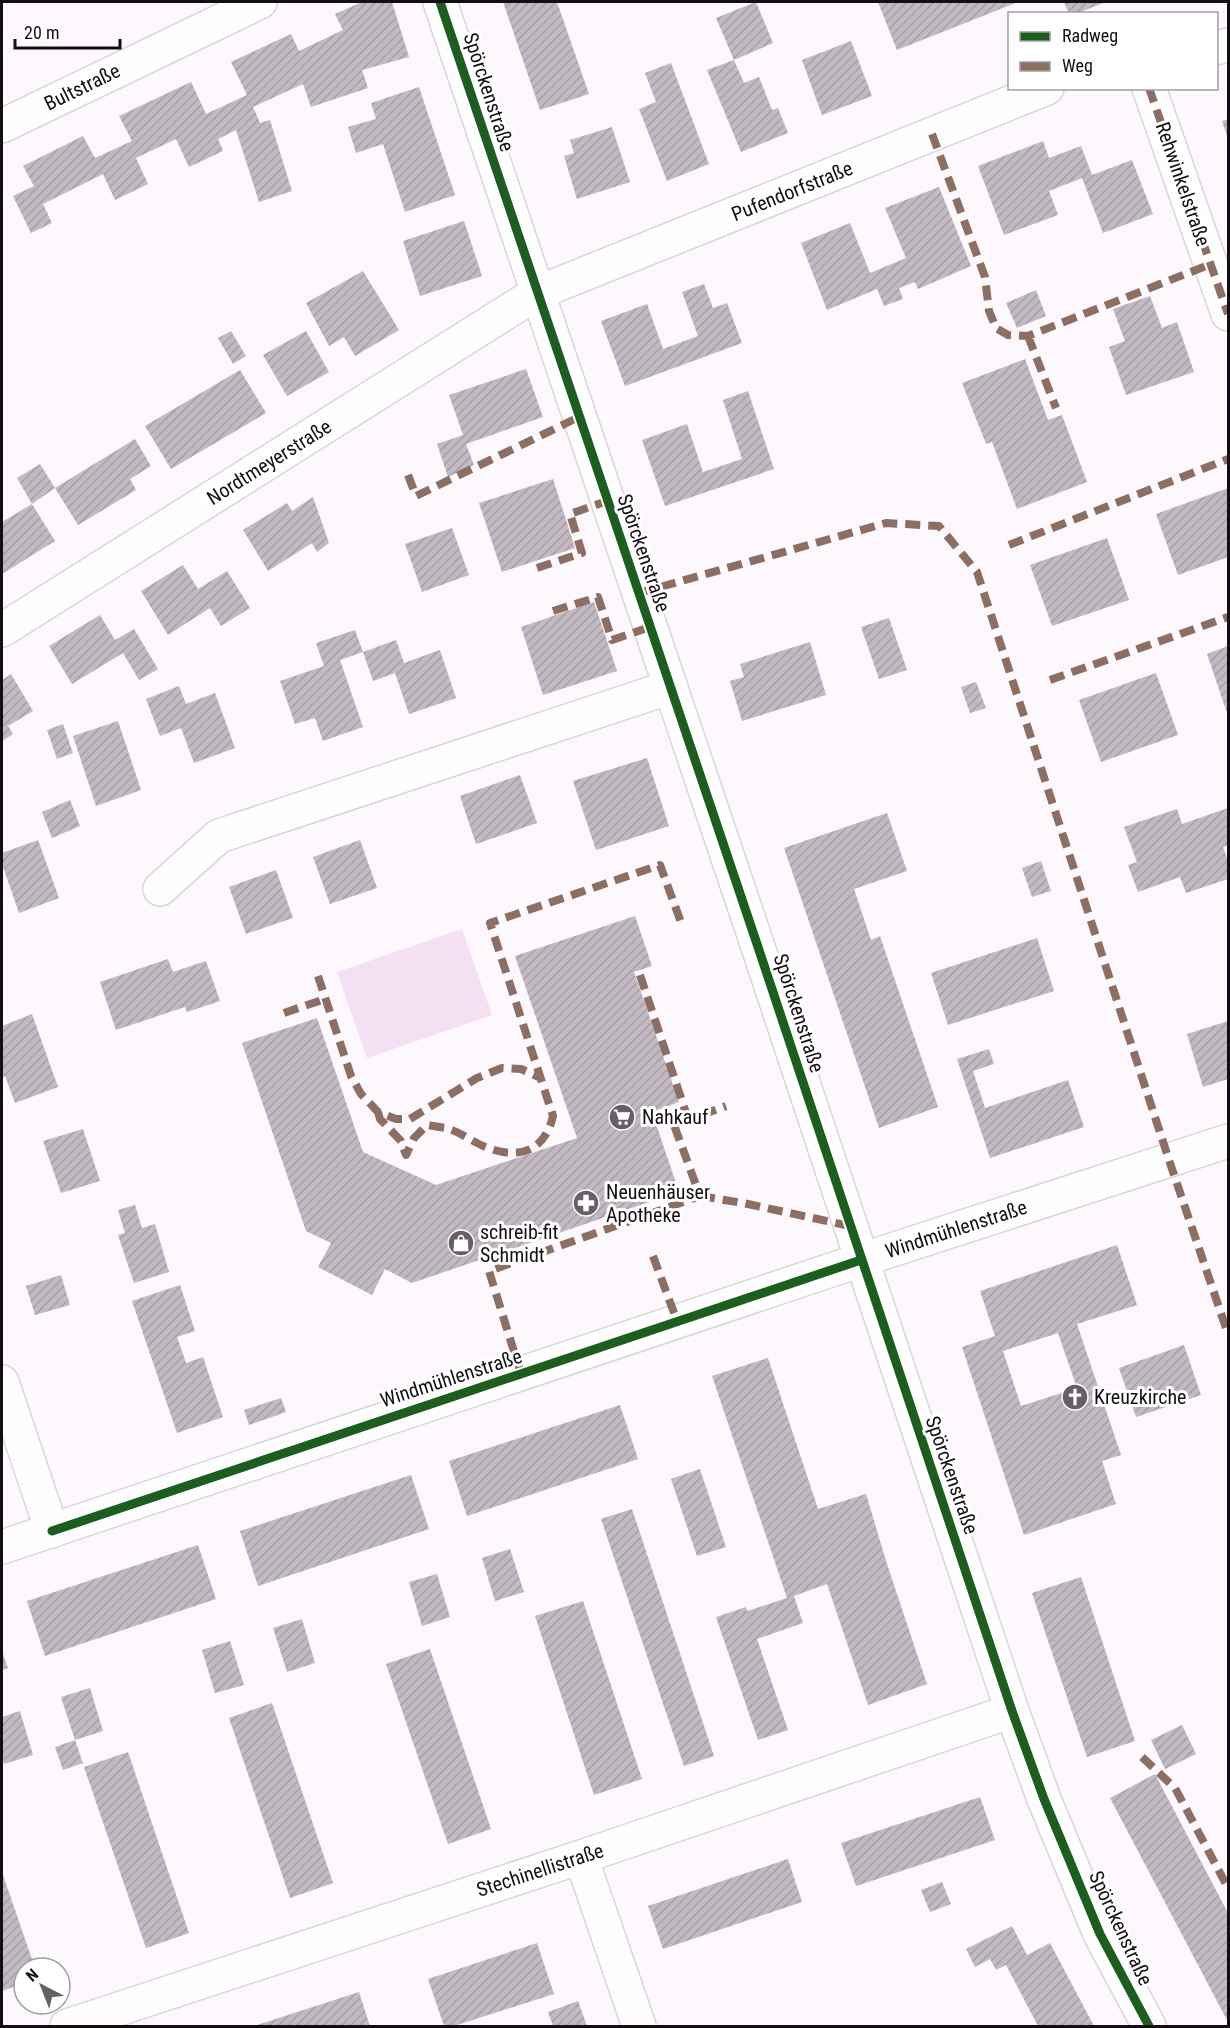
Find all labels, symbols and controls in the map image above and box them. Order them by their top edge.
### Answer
scale bar [15,12,120,50]
legend [1008,12,1218,90]
text: 20 m [24,22,59,43]
text: Radweg [1062,25,1118,46]
street label: Spörckenstraße [459,30,519,154]
text: Weg [1062,55,1093,76]
street label: Bultstraße [40,58,124,116]
street label: Rehwinkelstraße [1151,119,1215,249]
street label: Pufendorfstraße [728,156,856,226]
street label: Nordtmeyerstraße [202,414,336,510]
street label: Spörckenstraße [613,491,675,615]
street label: Spörckenstraße [769,951,829,1075]
supermarket icon: Nahkauf [607,1102,637,1132]
place label: Nahkauf [642,1105,709,1129]
place label: Neuenhäuser Apotheke [606,1180,710,1227]
pharmacy icon: Neuenhäuser Apotheke [571,1188,601,1218]
street label: Windmühlenstraße [882,1195,1030,1263]
place label: schreib-fit Schmidt [480,1220,559,1267]
shop icon: schreib-fit Schmidt [446,1228,476,1258]
street label: Windmühlenstraße [377,1344,525,1412]
church icon: Kreuzkirche [1060,1382,1090,1412]
place label: Kreuzkirche [1094,1385,1186,1409]
street label: Spörckenstraße [921,1413,983,1537]
street label: Stechinellistraße [473,1838,607,1902]
street label: Spörckenstraße [1084,1867,1158,1989]
north arrow [12,1956,72,2016]
text: N [22,1965,42,1986]

